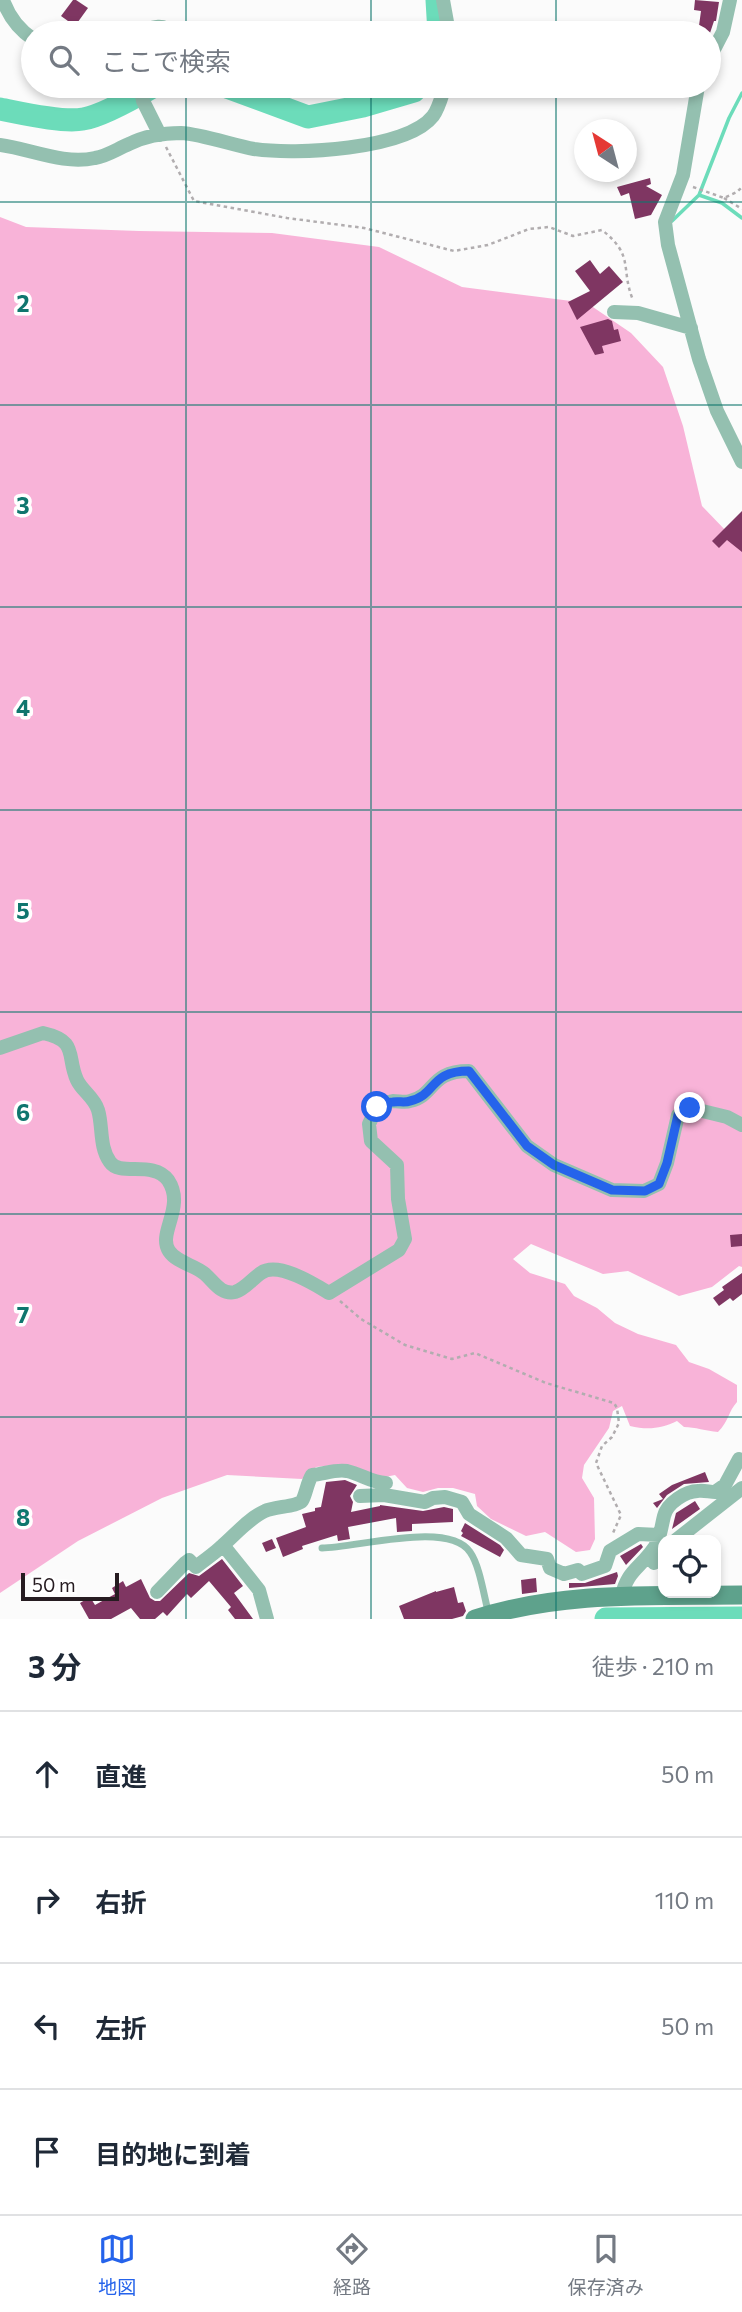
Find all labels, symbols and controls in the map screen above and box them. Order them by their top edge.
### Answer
search box [21,21,721,98]
icon: search [45,41,83,79]
text: ここで検索 [101,45,231,76]
north arrow [574,119,637,182]
text: 2 [16,289,30,317]
text: 3 [16,491,30,519]
text: 4 [16,693,30,721]
text: 5 [16,896,30,924]
route start [361,1091,392,1122]
route end [674,1092,705,1123]
text: 6 [16,1098,30,1126]
text: 7 [17,1300,29,1328]
text: 8 [16,1503,30,1531]
map controls [658,1535,721,1598]
button: locate [658,1535,721,1598]
scale bar [21,1570,119,1602]
text: 50 m [32,1573,76,1596]
text: 3 分 [28,1647,81,1684]
text: 徒歩 · 210 m [592,1652,714,1680]
icon: ahead [28,1755,66,1793]
text: 直進 [95,1760,147,1791]
text: 50 m [661,1760,714,1788]
icon: right [28,1881,66,1919]
text: 右折 [95,1886,147,1917]
text: 110 m [655,1886,714,1914]
icon: left [28,2007,66,2045]
text: 左折 [95,2012,147,2043]
text: 50 m [661,2012,714,2040]
icon: arrive [28,2133,66,2171]
text: 目的地に到着 [95,2138,251,2169]
tab: 地図 [98,2230,136,2299]
tab: 経路 [333,2230,371,2299]
tab: 保存済み [568,2230,644,2299]

